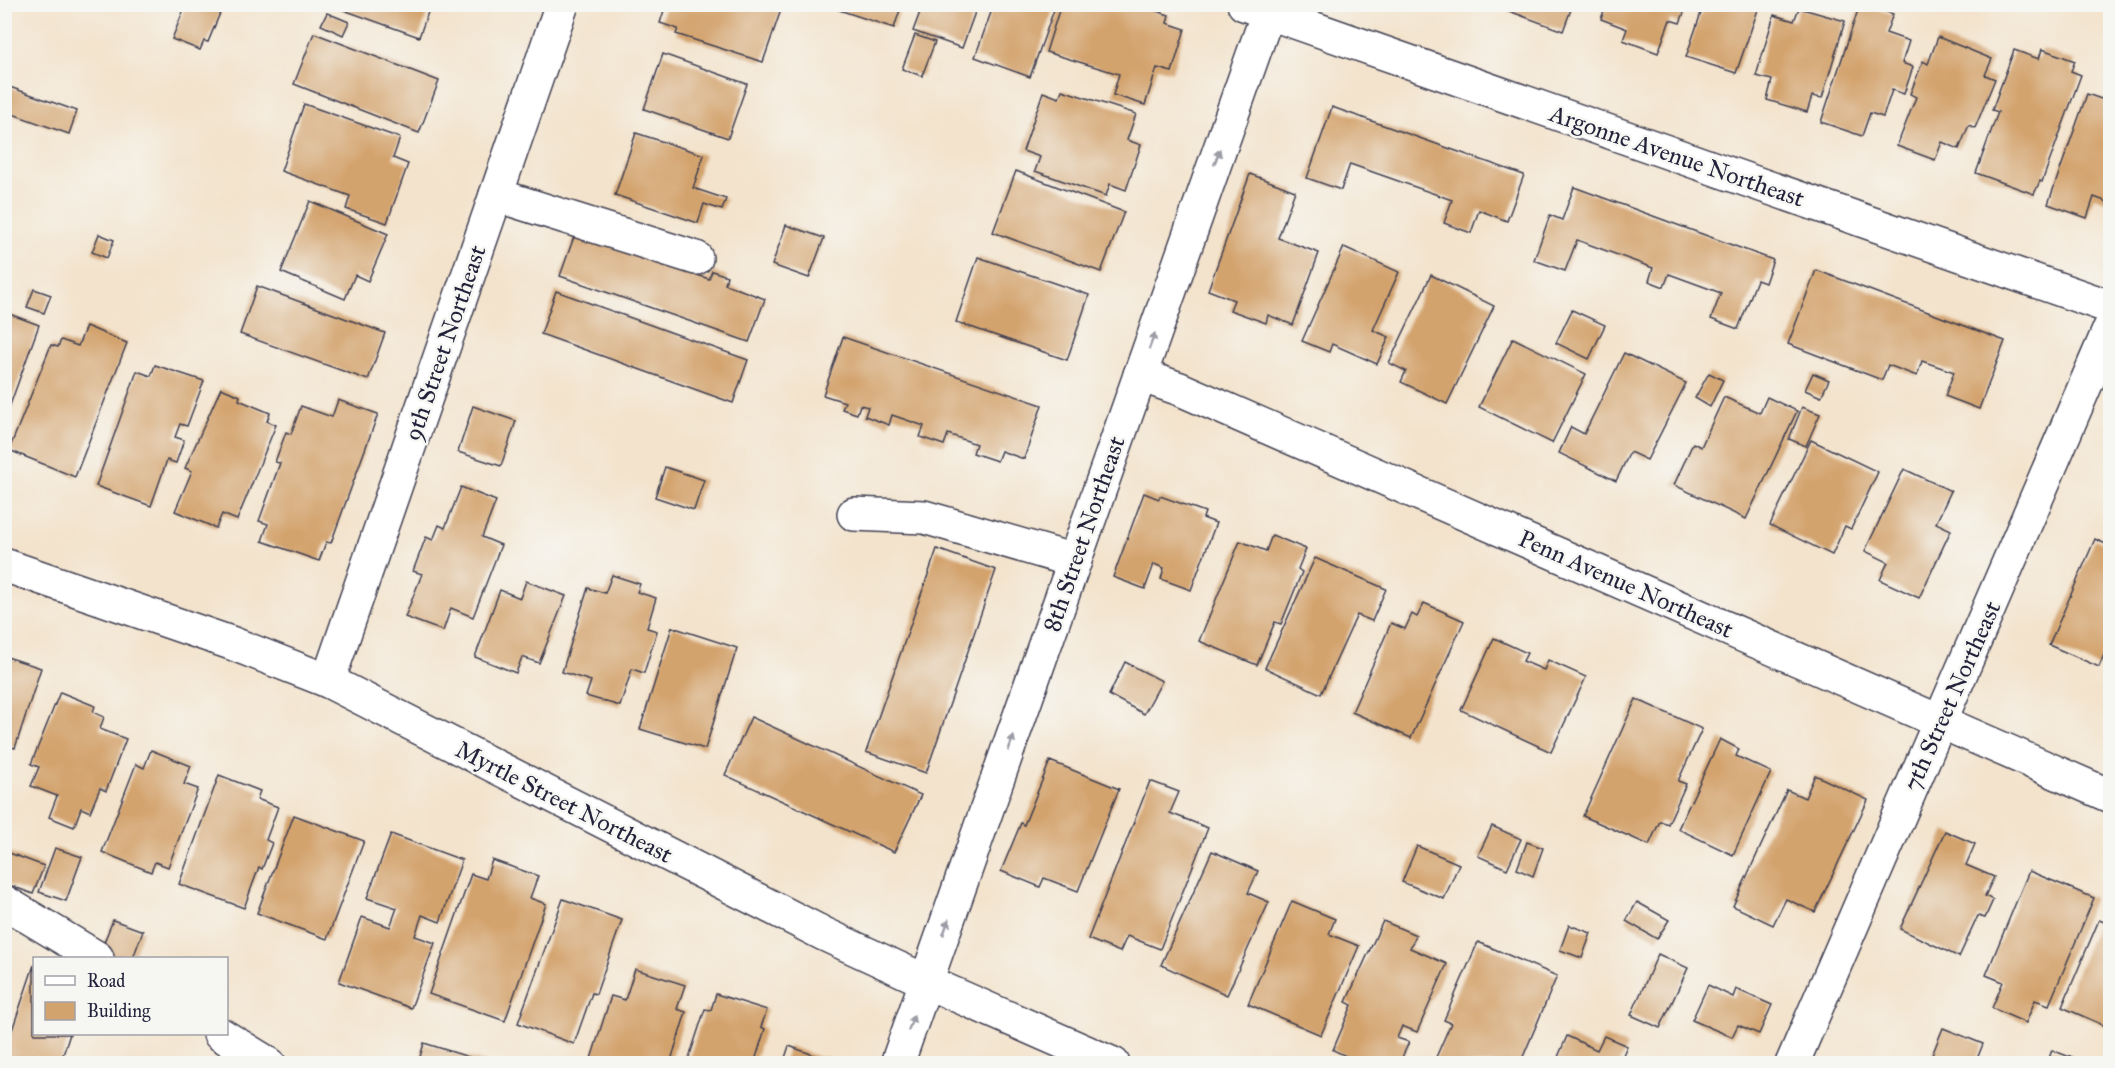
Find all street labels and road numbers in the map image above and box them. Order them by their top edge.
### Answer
street label: Argonne Avenue Northeast [1545,98,1809,214]
street label: 9th Street Northeast [397,241,493,445]
street label: 8th Street Northeast [1036,432,1132,636]
street label: Penn Avenue Northeast [1514,523,1738,645]
street label: 7th Street Northeast [1897,596,2008,796]
street label: Myrtle Street Northeast [450,734,678,870]

